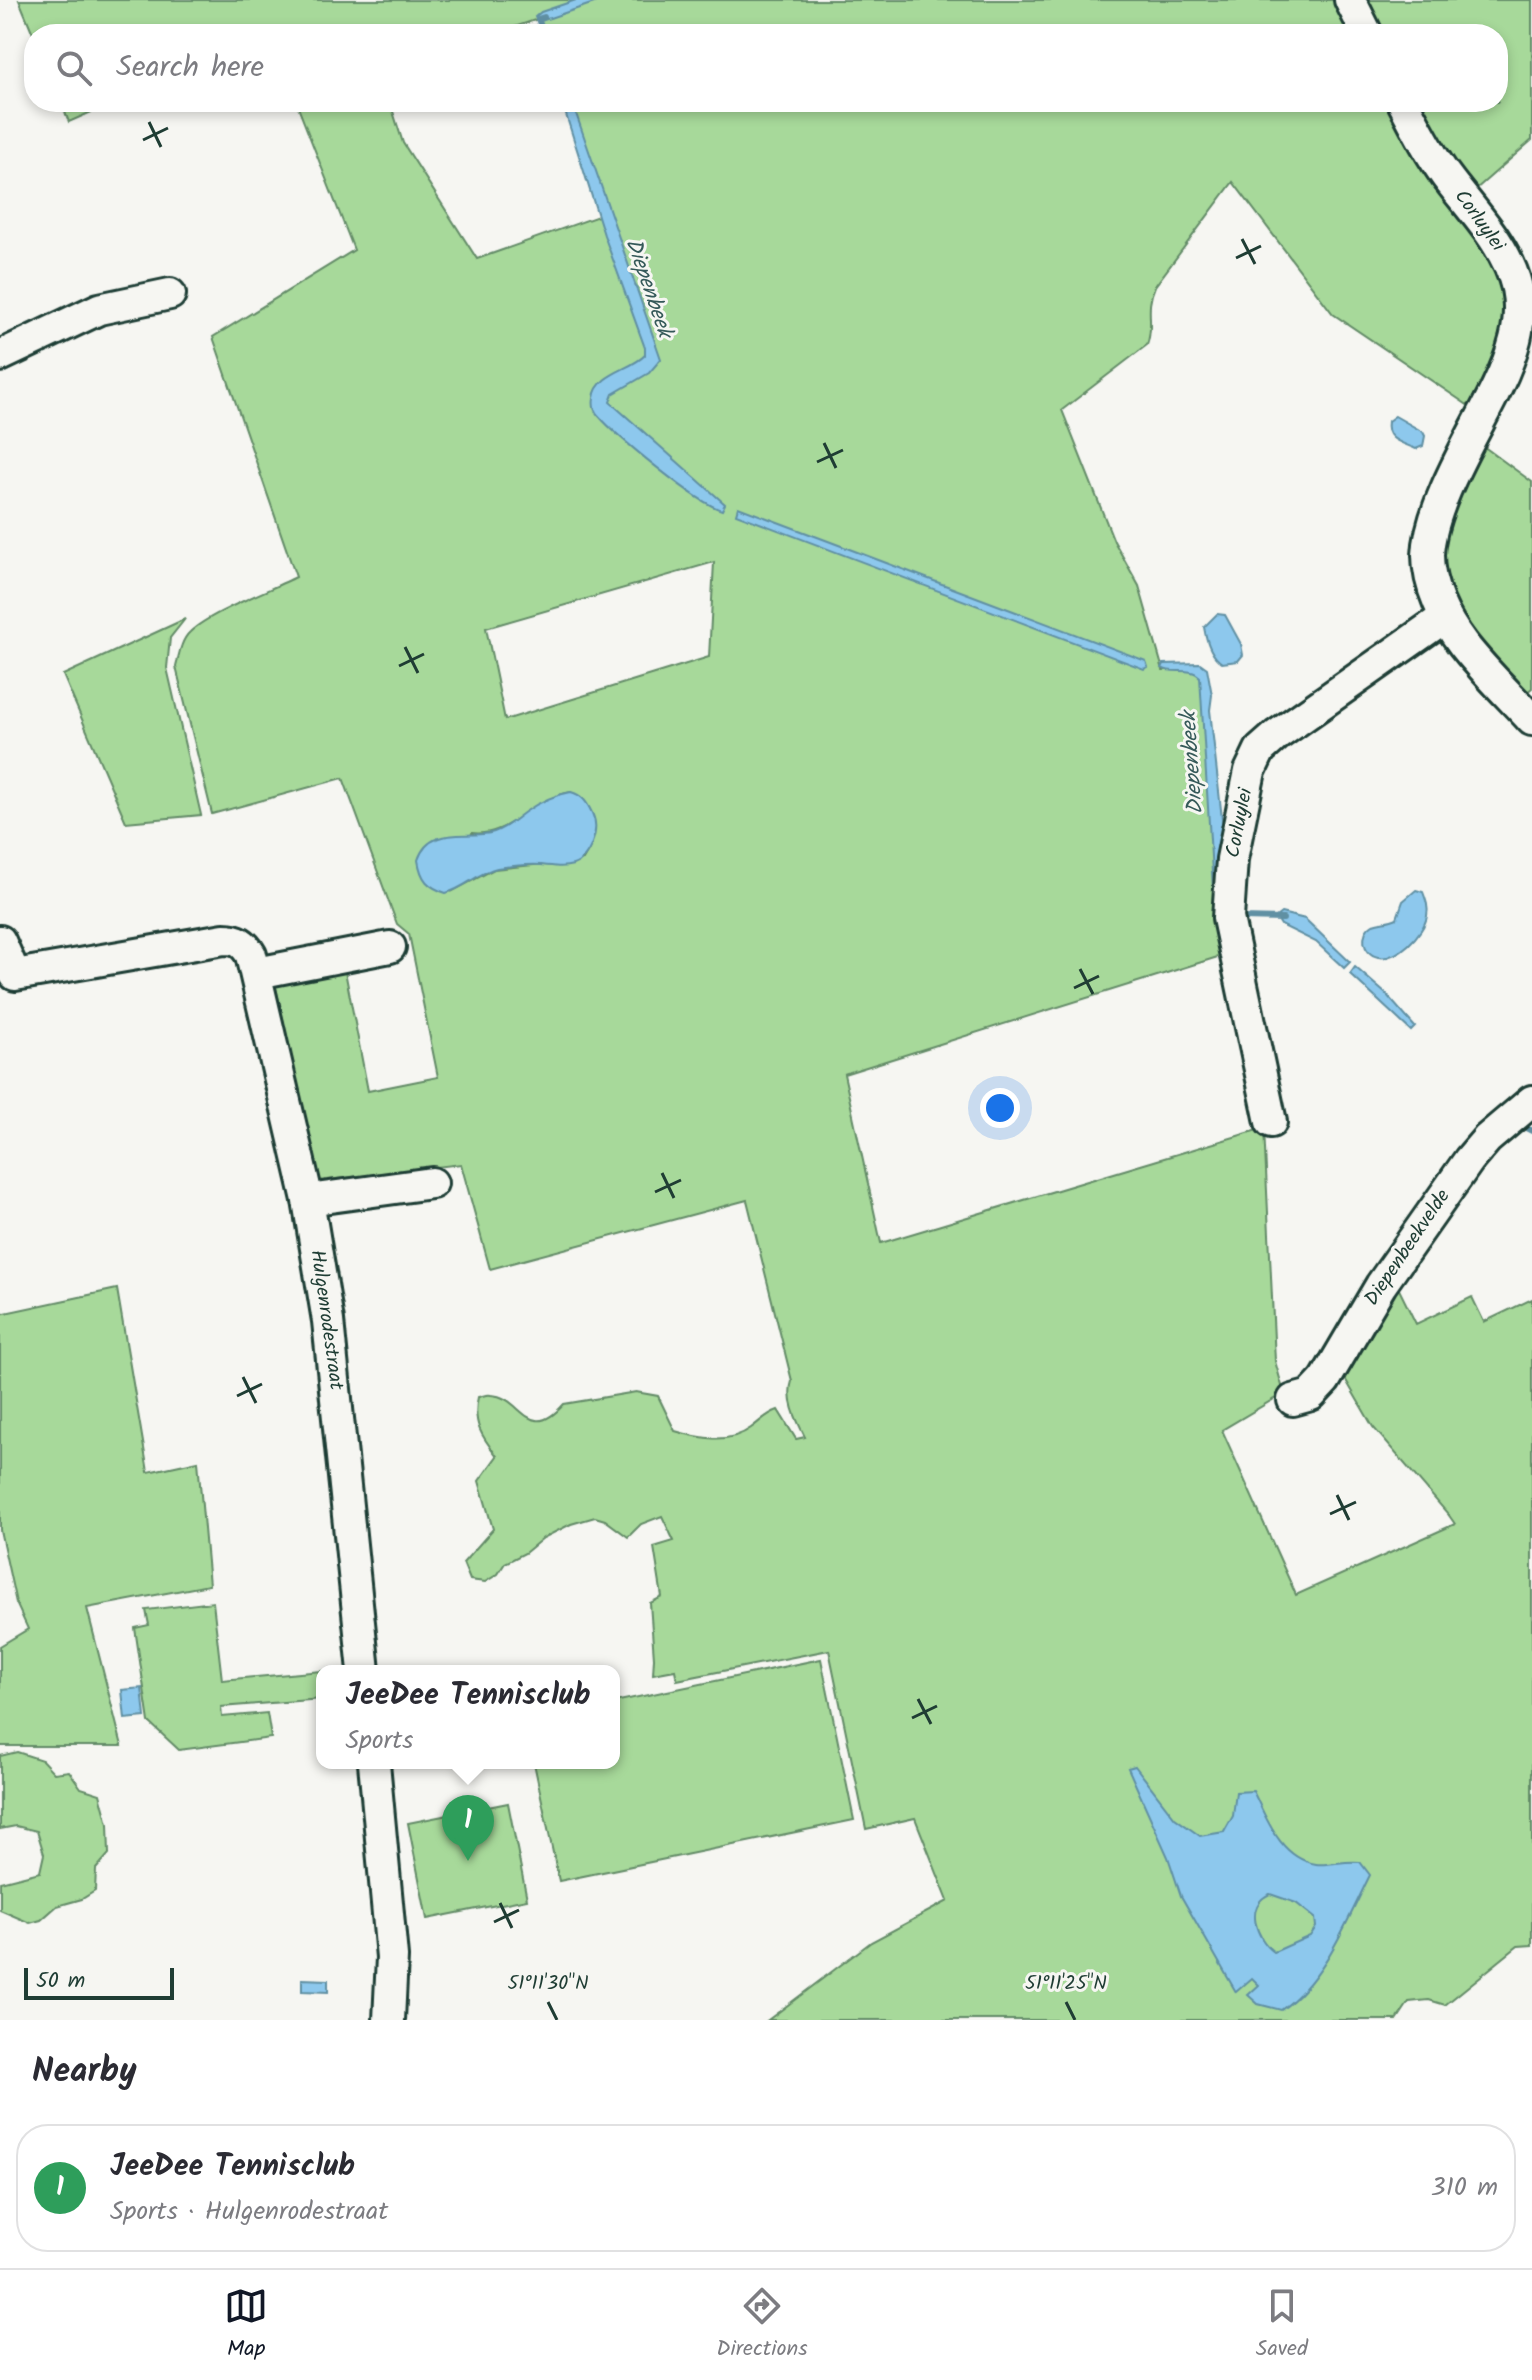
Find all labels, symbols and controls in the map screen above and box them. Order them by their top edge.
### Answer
search box [24,24,1508,112]
text: Search here [116,44,264,92]
icon: search [52,46,96,90]
street label: Corluylei [1445,183,1513,260]
water label: Diepenbeek [615,234,683,346]
water label: Diepenbeek [1172,707,1214,816]
street label: Corluylei [1218,784,1263,861]
your location [980,1088,1020,1128]
street label: Diepenbeekvelde [1357,1183,1459,1313]
street label: Hulgenrodestraat [300,1248,352,1392]
popup [316,1665,620,1769]
text: JeeDee Tennisclub [346,1672,590,1720]
text: Sports [346,1720,413,1762]
pin: 1 [442,1795,494,1861]
scale bar [24,1964,174,2000]
text: 50 m [36,1964,85,1999]
text: 51°11'30"N [508,1968,588,2000]
text: 51°11'25"N [1025,1968,1107,2000]
text: Nearby [32,2045,137,2099]
text: JeeDee Tennisclub [110,2143,355,2191]
text: 1 [56,2167,64,2209]
text: 310 m [1431,2167,1498,2209]
text: Sports · Hulgenrodestraat [110,2191,388,2233]
tab: Map [224,2284,268,2367]
tab: Directions [716,2284,808,2367]
tab: Saved [1256,2284,1308,2367]

